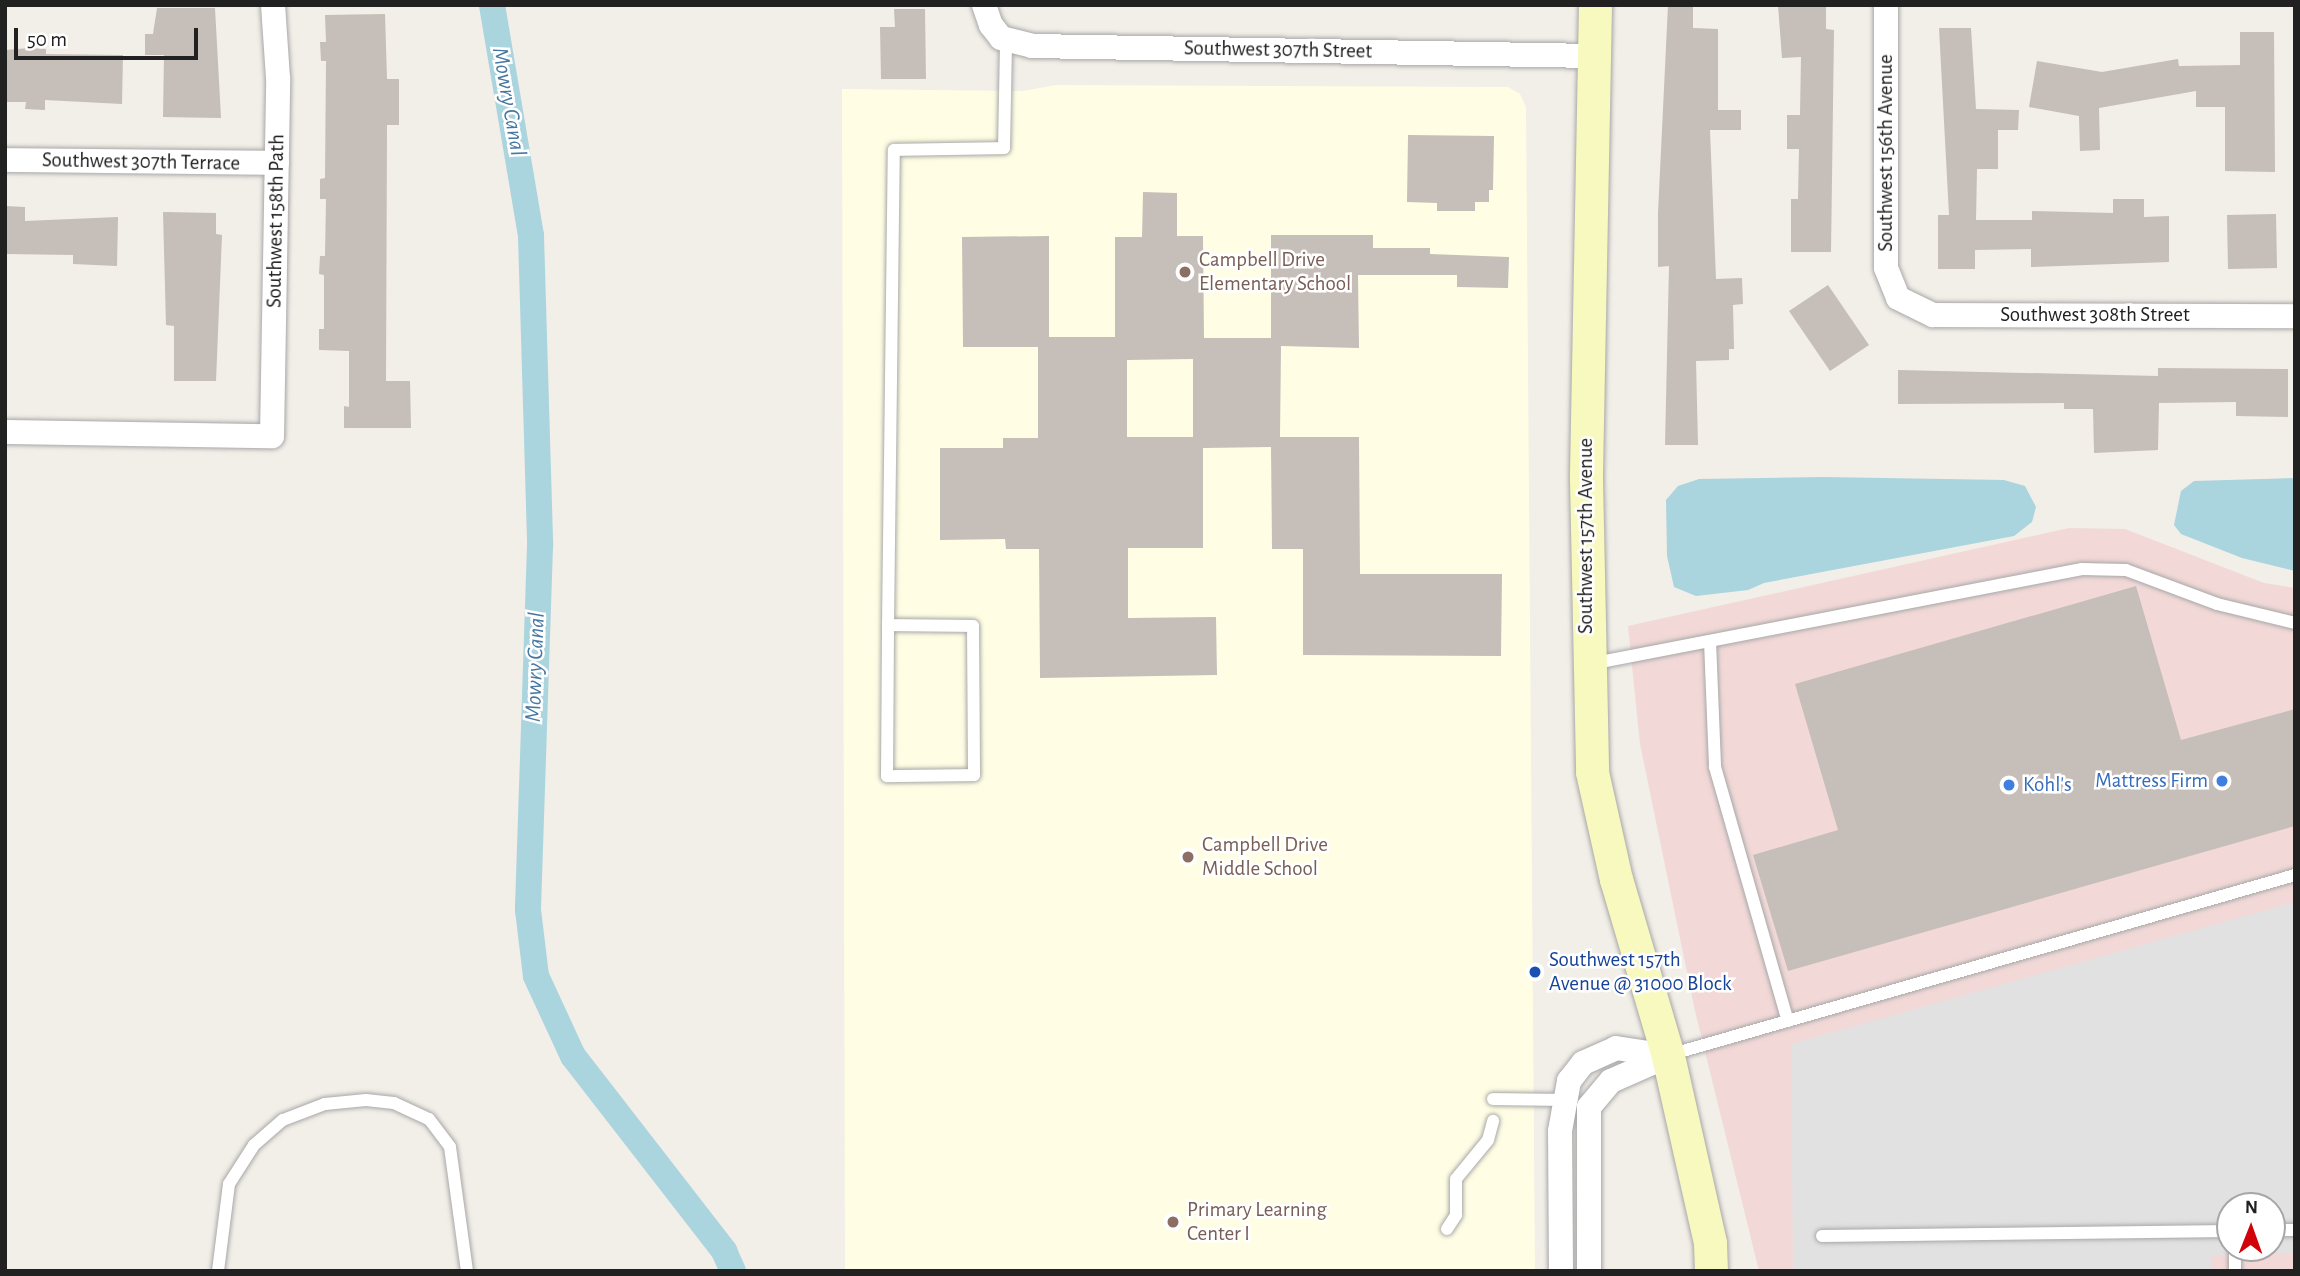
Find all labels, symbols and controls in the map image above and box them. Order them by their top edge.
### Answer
scale bar [18,14,201,58]
text: 50 m [27,29,67,50]
street label: Southwest 307th Street [1184,36,1372,64]
water label: Mowry Canal [485,45,531,159]
street label: Southwest 156th Avenue [1873,54,1899,252]
street label: Southwest 158th Path [262,134,290,308]
street label: Southwest 307th Terrace [42,148,240,176]
place label: Campbell Drive Elementary School [1199,247,1351,297]
marker: Campbell Drive Elementary School [1177,264,1193,280]
street label: Southwest 308th Street [2000,302,2190,328]
street label: Southwest 157th Avenue [1573,438,1599,634]
water label: Mowry Canal [520,612,552,722]
place label: Mattress Firm [2095,768,2208,794]
place label: Kohl's [2023,772,2072,798]
marker: Mattress Firm [2214,773,2230,789]
marker: Kohl's [2001,777,2017,793]
place label: Campbell Drive Middle School [1202,832,1328,882]
marker: Campbell Drive Middle School [1180,849,1196,865]
place label: Southwest 157th Avenue @ 31000 Block [1549,947,1732,997]
marker: Southwest 157th Avenue @ 31000 Block [1527,964,1543,980]
north arrow [2216,1192,2286,1262]
place label: Primary Learning Center I [1187,1197,1327,1247]
text: N [2245,1198,2258,1217]
marker: Primary Learning Center I [1165,1214,1181,1230]

